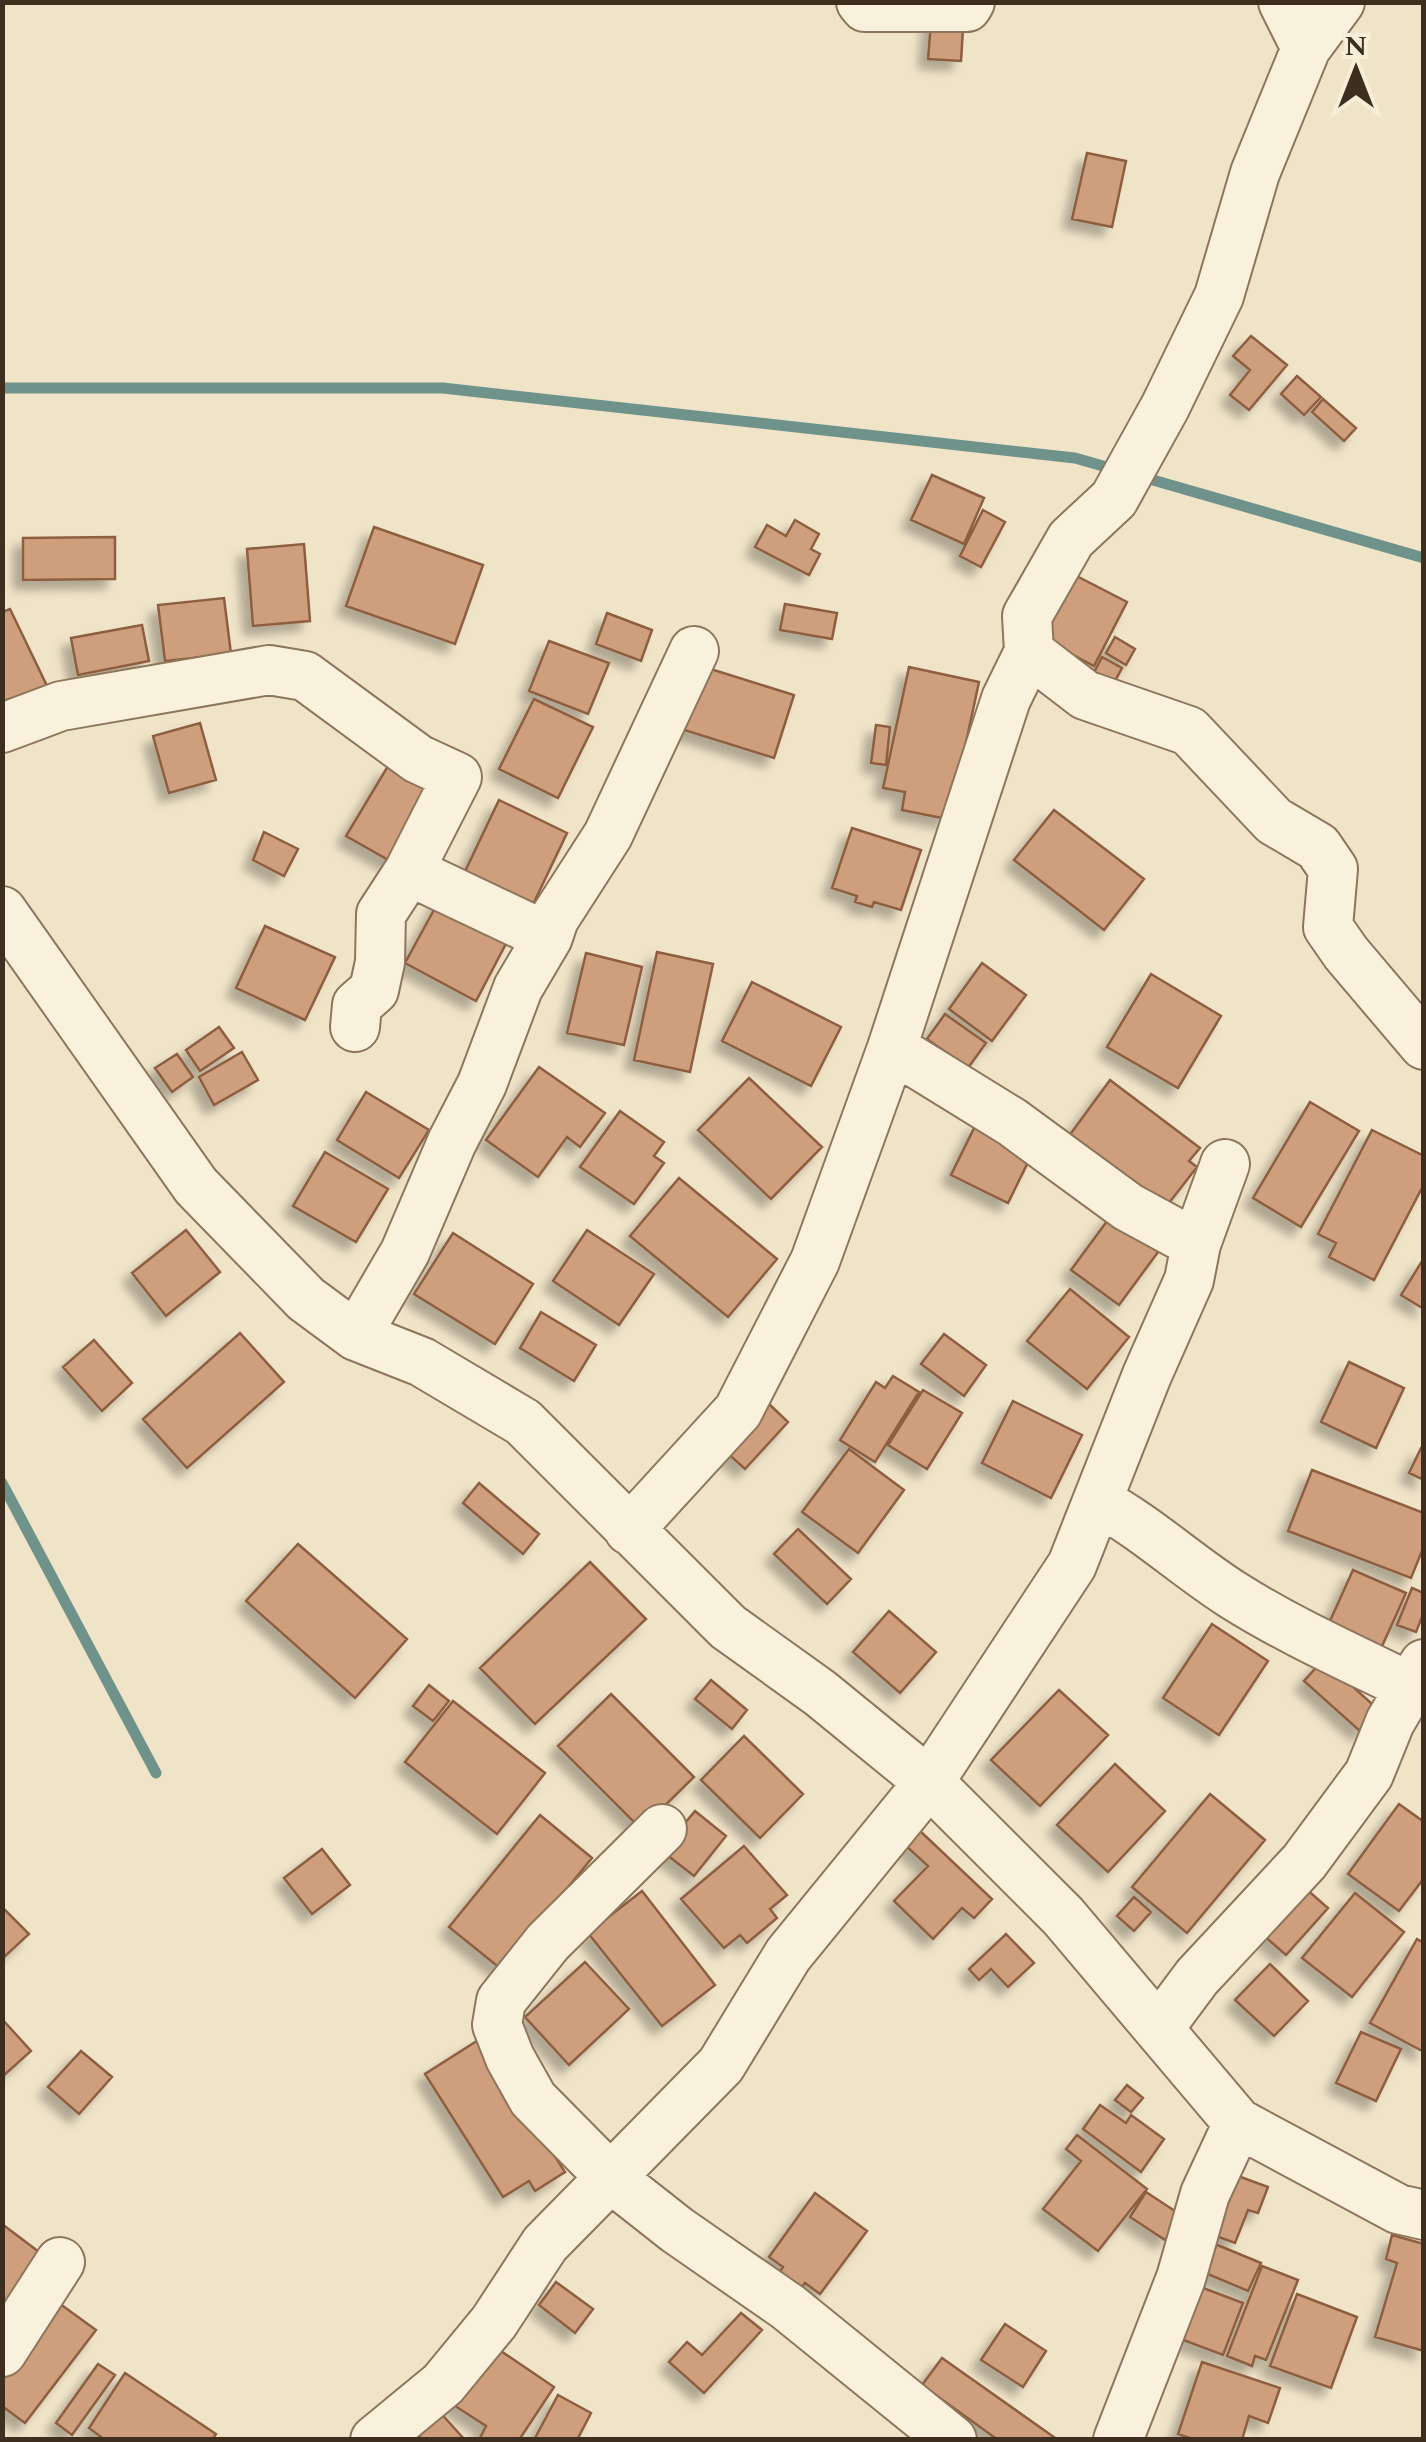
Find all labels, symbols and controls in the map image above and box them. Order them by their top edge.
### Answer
north arrow [1306,20,1406,120]
text: N [1345,25,1367,68]

